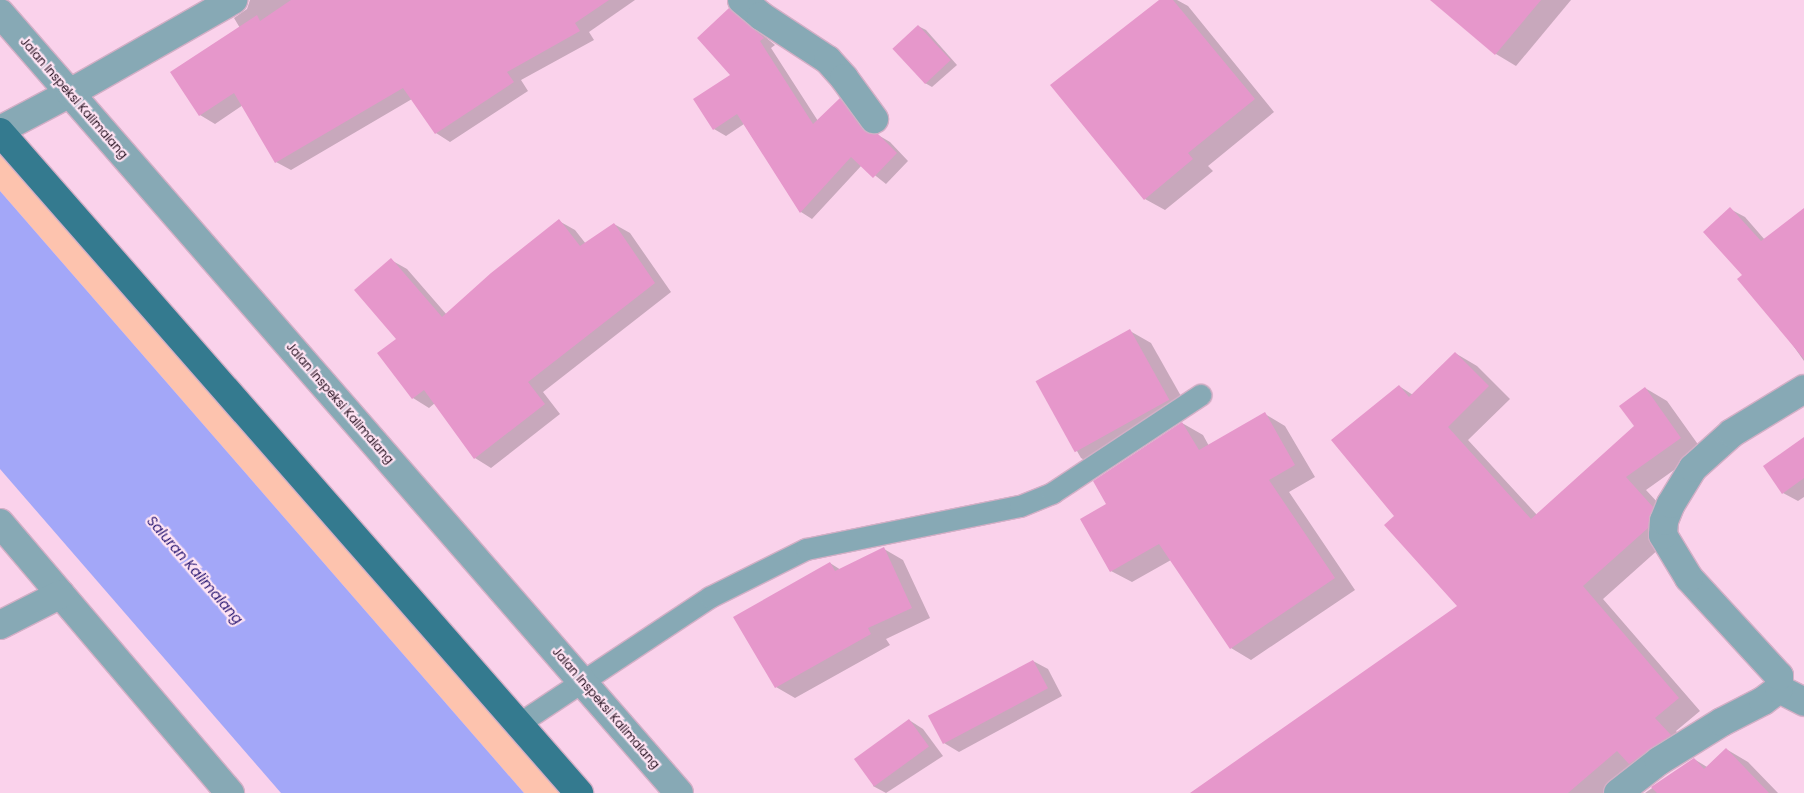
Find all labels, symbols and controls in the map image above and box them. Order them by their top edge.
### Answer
street label: Jalan Inspeksi Kalimalang [17,34,131,162]
street label: Jalan Inspeksi Kalimalang [283,339,397,467]
water label: Saluran Kalimalang [143,512,247,628]
street label: Jalan Inspeksi Kalimalang [549,644,663,772]

